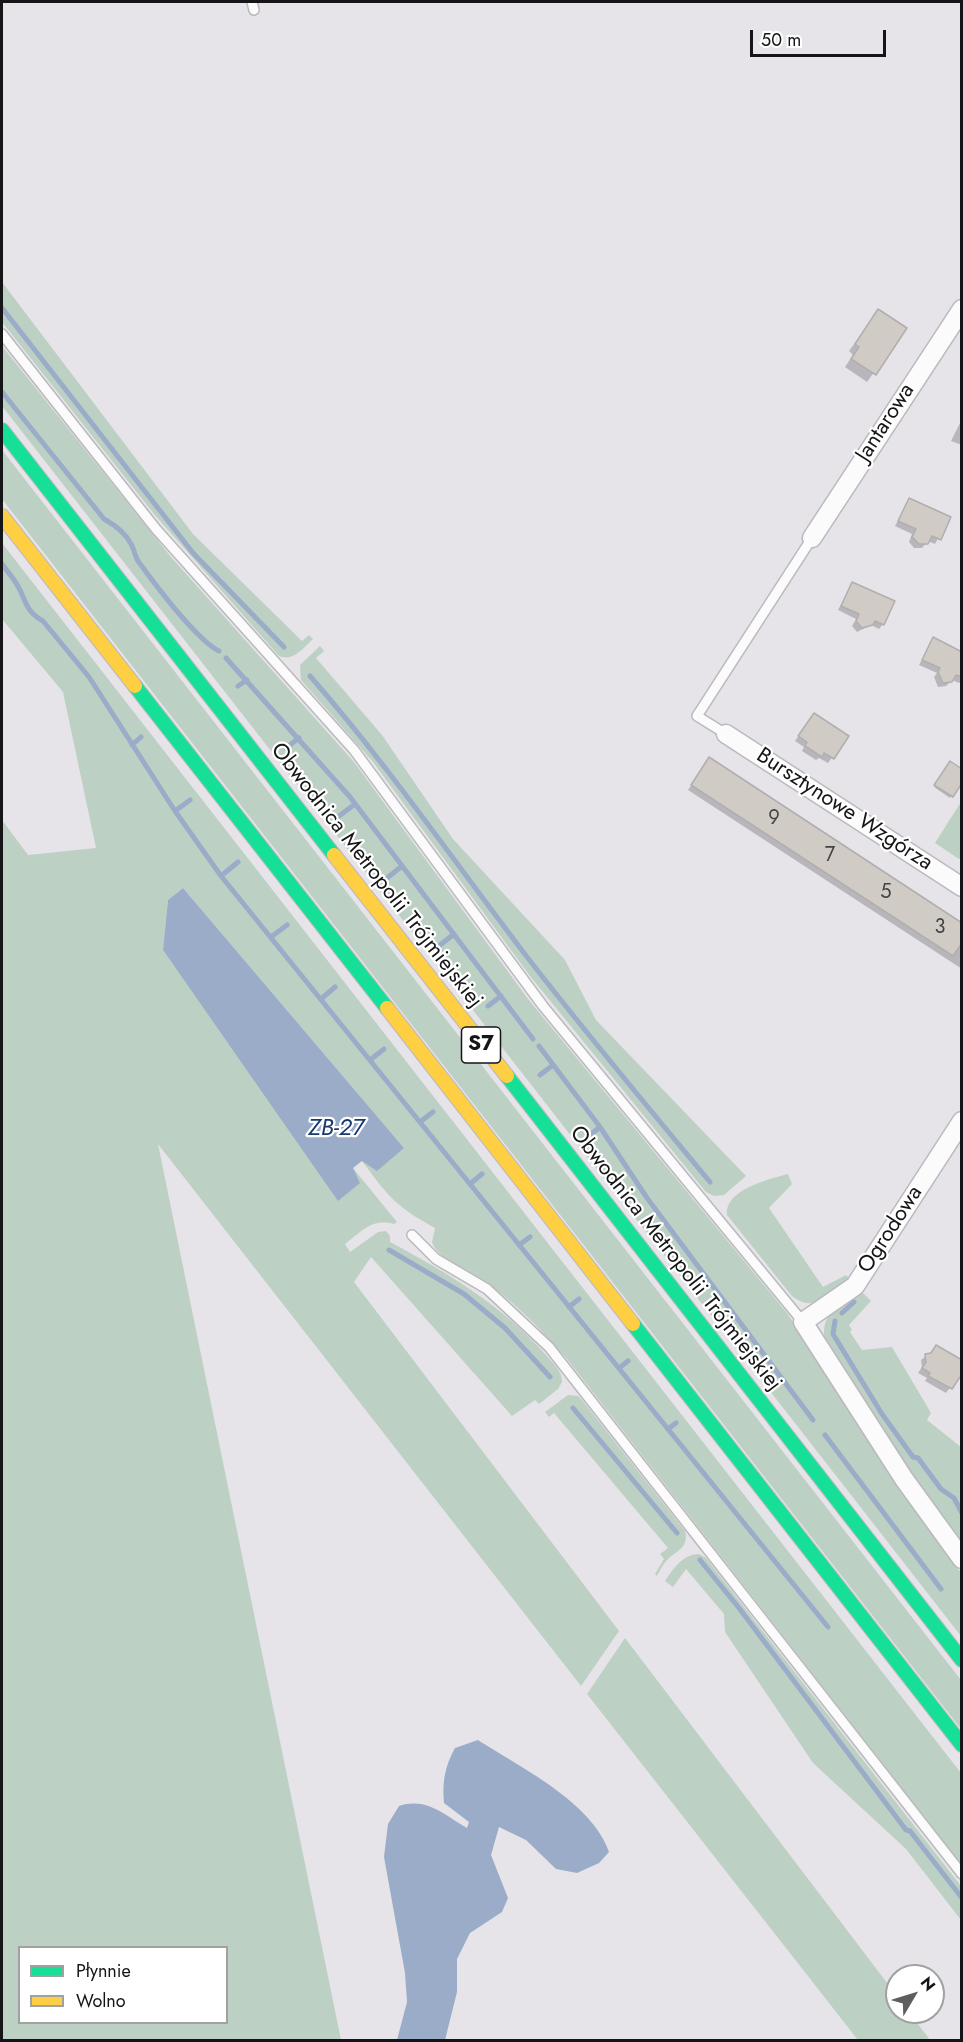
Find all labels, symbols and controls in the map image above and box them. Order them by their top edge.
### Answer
scale bar [753,18,890,56]
text: 50 m [761,27,801,53]
street label: Jantarowa [851,379,921,467]
street label: Obwodnica Metropolii Trójmiejskiej [264,738,488,1014]
street label: Bursztynowe Wzgórza [751,743,937,877]
house number: 9 [768,807,780,831]
house number: 7 [825,844,835,868]
house number: 5 [880,881,892,905]
house number: 3 [935,916,945,940]
road number: S7 [462,1027,500,1063]
water label: ZB-27 [308,1115,364,1143]
street label: Obwodnica Metropolii Trójmiejskiej [563,1121,787,1397]
street label: Ogrodowa [853,1181,929,1279]
legend [18,1946,228,2024]
text: Płynnie [76,1958,131,1984]
north arrow [885,1964,945,2024]
text: N [915,1972,941,1996]
text: Wolno [76,1988,126,2014]

